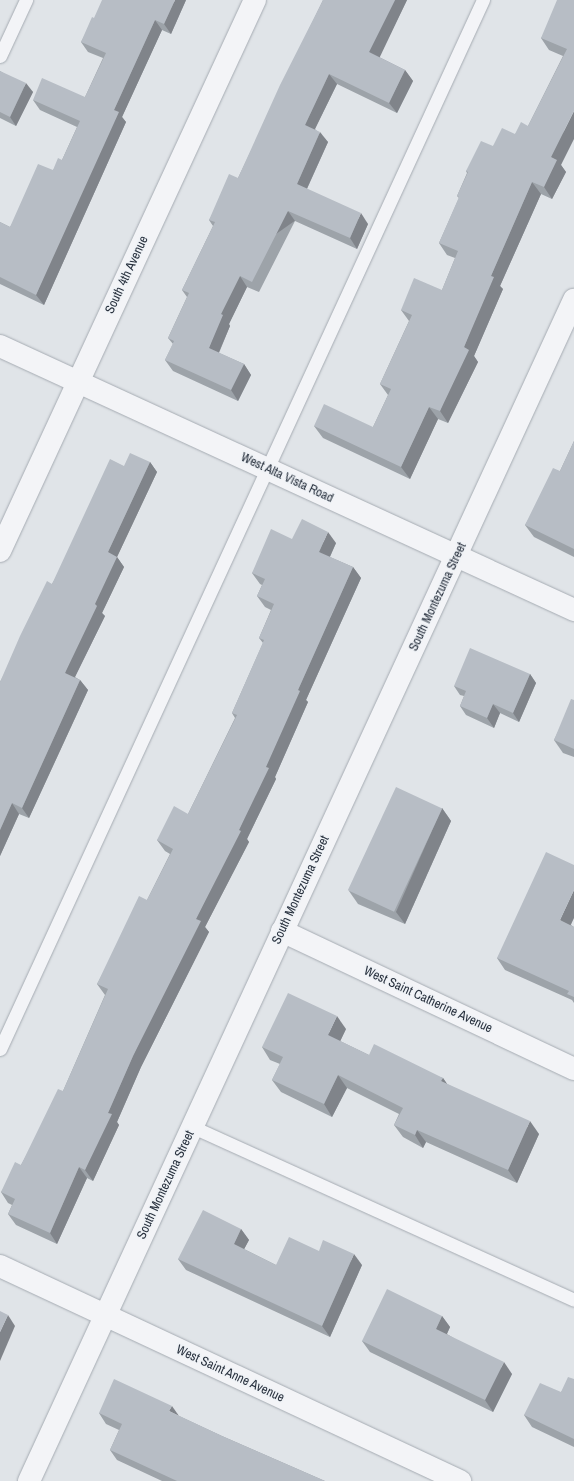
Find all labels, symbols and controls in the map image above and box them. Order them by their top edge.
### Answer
street label: South 4th Avenue [102,233,152,317]
street label: West Alta Vista Road [238,450,336,506]
street label: South Montezuma Street [406,540,470,654]
street label: South Montezuma Street [269,833,333,947]
street label: West Saint Catherine Avenue [361,963,495,1037]
street label: South Montezuma Street [134,1128,198,1242]
street label: West Saint Anne Avenue [173,1342,287,1406]

